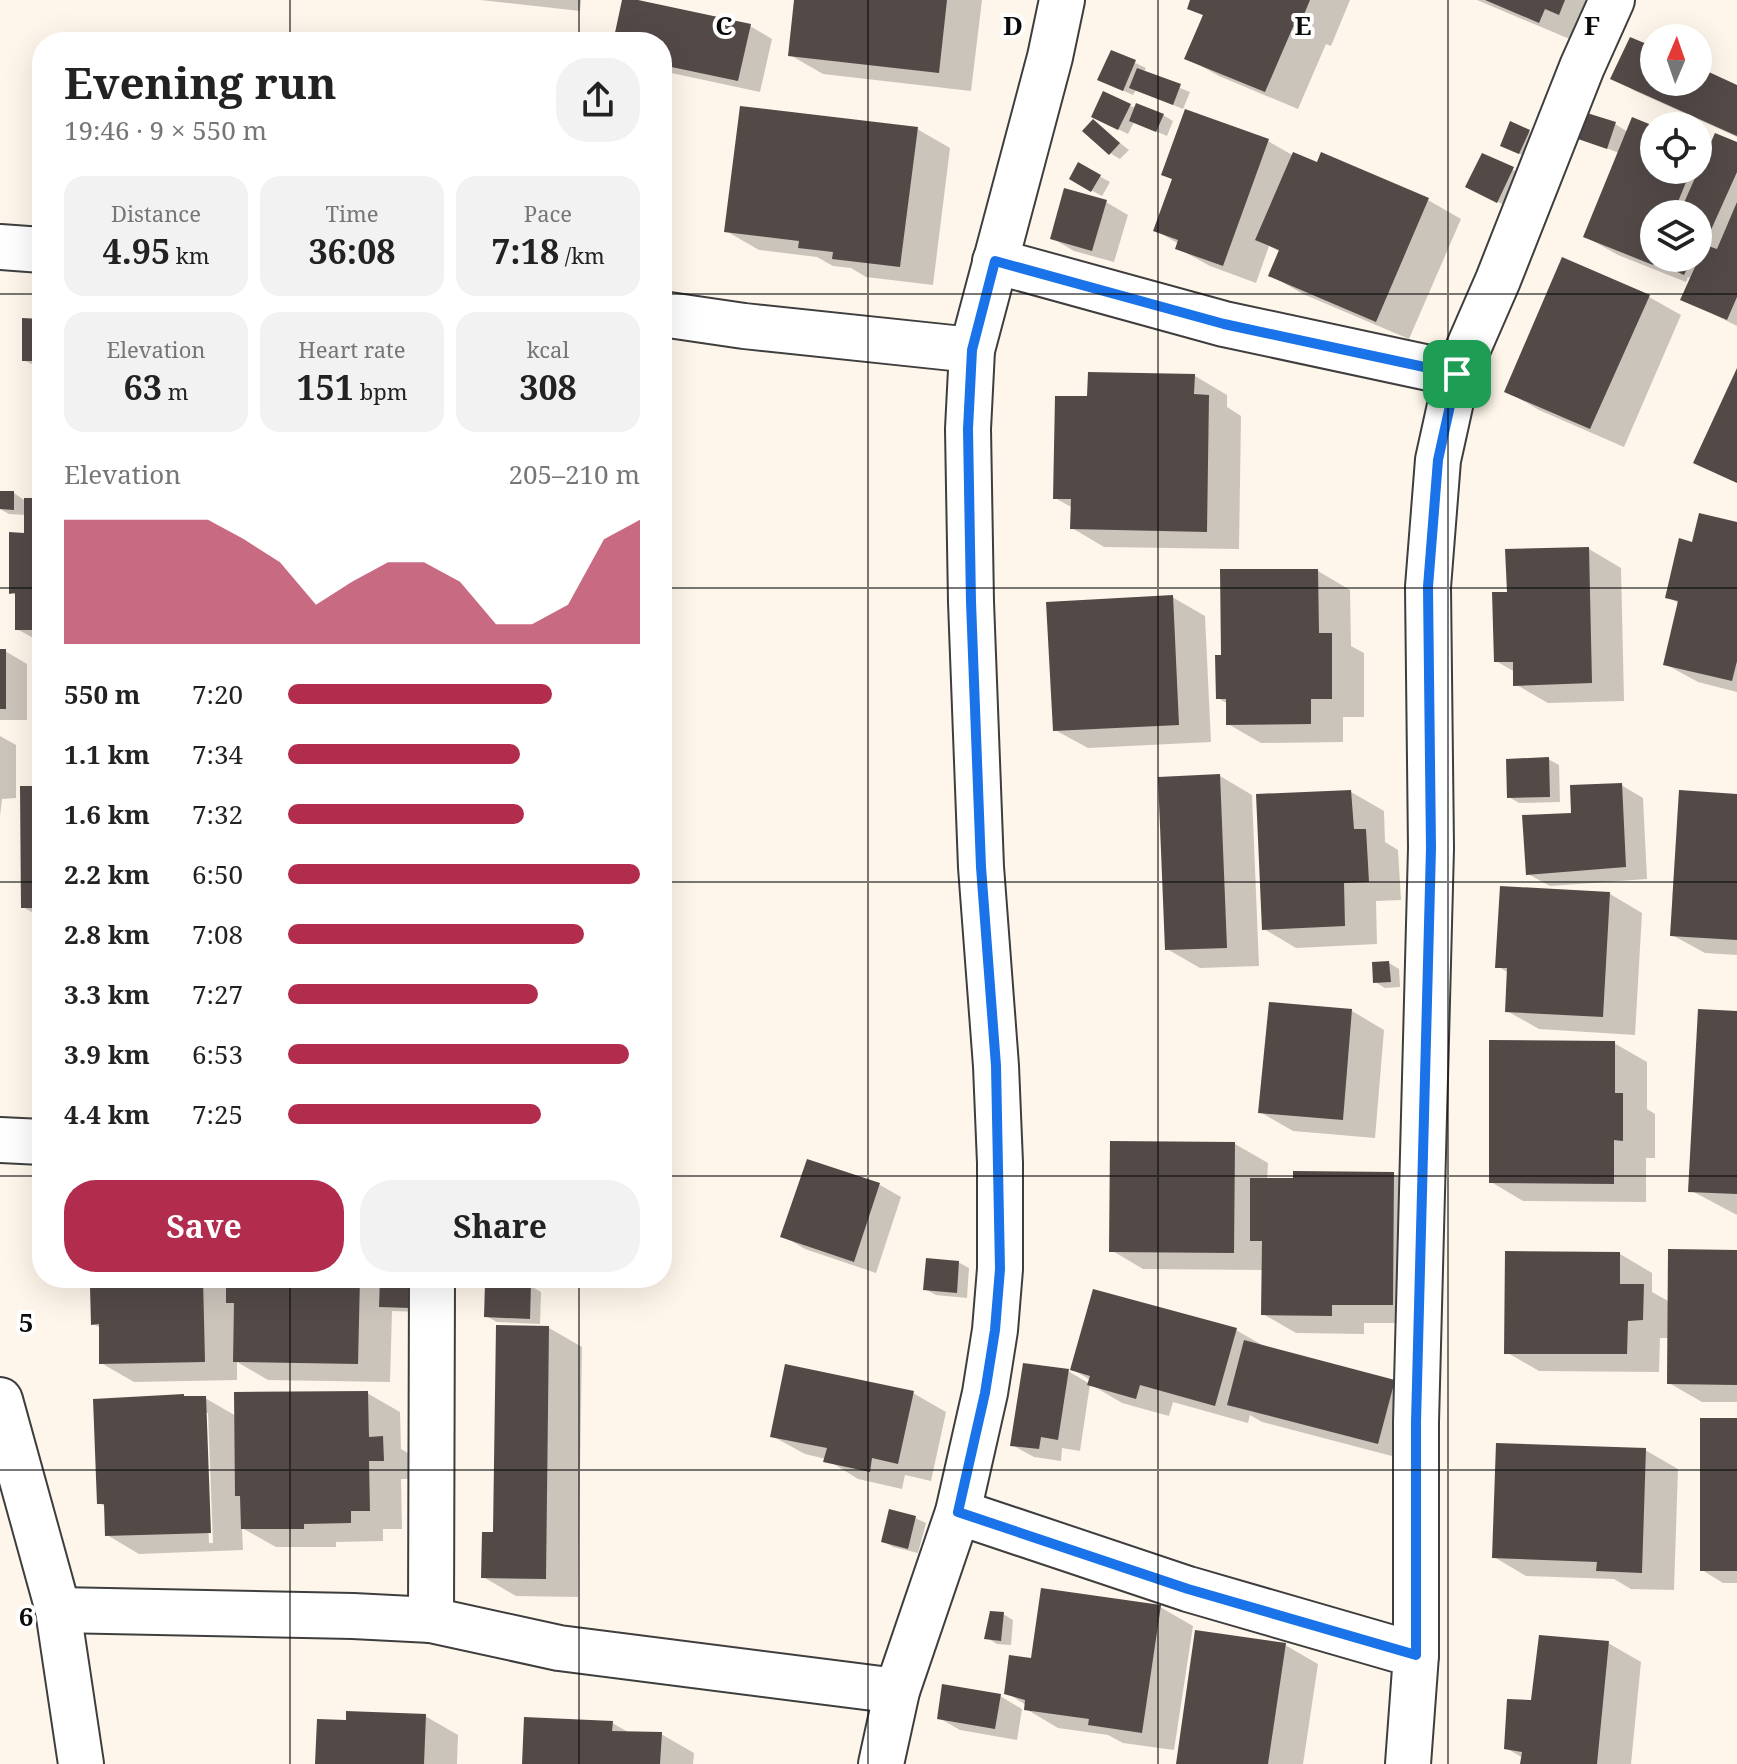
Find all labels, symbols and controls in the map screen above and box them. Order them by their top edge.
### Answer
text: C [715,7,733,43]
text: D [1003,7,1023,43]
text: E [1295,7,1312,43]
text: F [1584,7,1600,43]
north arrow [1640,24,1712,96]
map controls [1640,24,1712,272]
text: Evening run [64,52,337,112]
button: share [556,58,640,142]
text: 19:46 · 9 × 550 m [64,112,267,148]
button: locate [1640,112,1712,184]
text: Distance [111,198,201,228]
text: Time [325,198,379,228]
text: Pace [524,198,572,228]
button: layers [1640,200,1712,272]
text: 4.95 [102,228,170,274]
text: 36:08 [308,228,396,274]
text: 7:18 [491,228,559,274]
text: km [170,240,210,270]
text: /km [559,240,605,270]
text: Elevation [106,334,206,364]
text: Heart rate [298,334,406,364]
text: kcal [527,334,569,364]
pin [1423,340,1491,408]
icon: arrive [1435,352,1479,396]
text: 63 [124,364,162,410]
text: 151 [296,364,354,410]
text: 308 [519,364,577,410]
text: m [162,376,188,406]
text: bpm [354,376,408,406]
text: Elevation [64,456,181,492]
text: 205–210 m [508,456,640,492]
text: 550 m [64,676,140,712]
text: 7:20 [192,676,243,712]
text: 1.1 km [64,736,150,772]
text: 7:34 [192,736,243,772]
text: 1.6 km [64,796,150,832]
text: 7:32 [192,796,243,832]
text: 2.2 km [64,856,150,892]
text: 6:50 [192,856,243,892]
text: 2.8 km [64,916,150,952]
text: 7:08 [192,916,243,952]
text: 3.3 km [64,976,150,1012]
text: 7:27 [192,976,243,1012]
text: 3.9 km [64,1036,150,1072]
text: 6:53 [192,1036,243,1072]
text: 4.4 km [64,1096,150,1132]
text: 7:25 [192,1096,243,1132]
button: Save [64,1180,344,1272]
button: Share [360,1180,640,1272]
text: 5 [19,1304,33,1340]
text: 6 [19,1598,33,1634]

